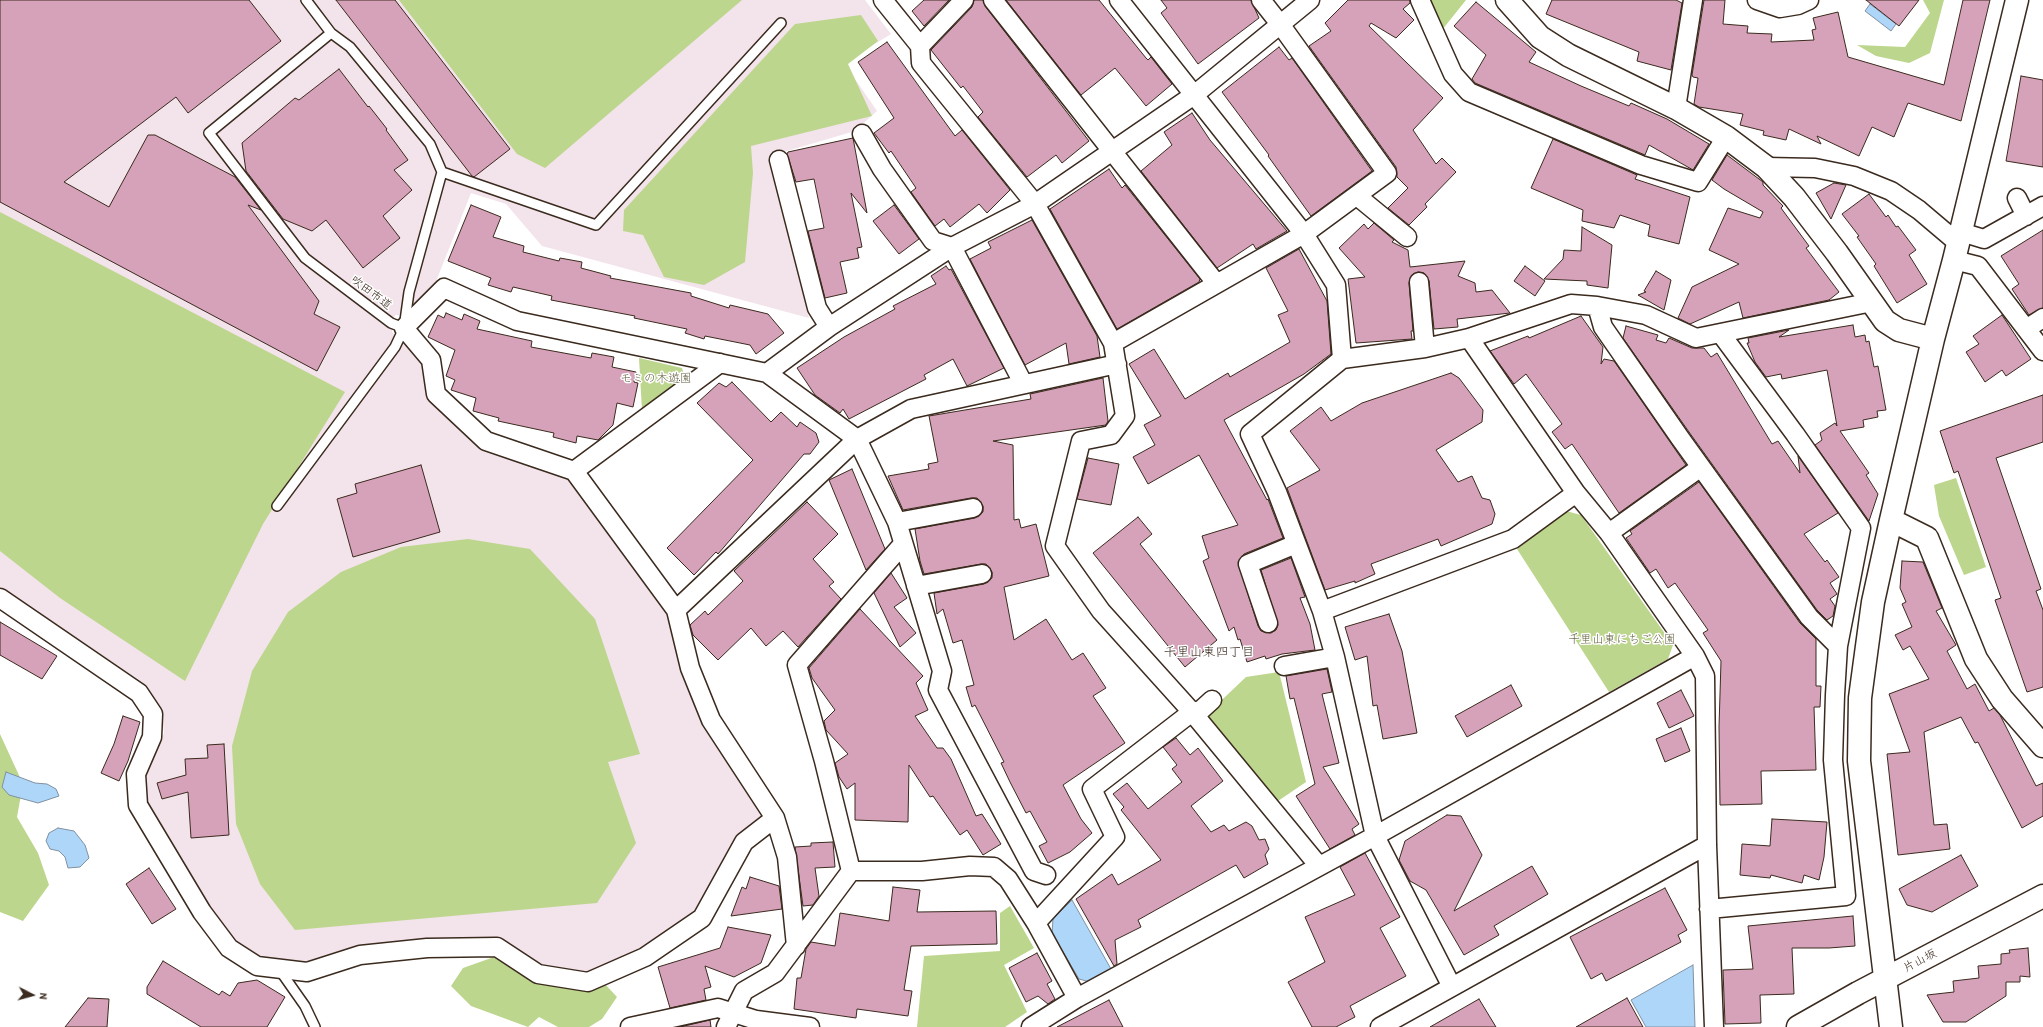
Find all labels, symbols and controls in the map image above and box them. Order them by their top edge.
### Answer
street label: 吹田市道 [347,273,395,313]
park label: モミの木遊園 [620,372,692,386]
park label: 千里山東にちご公園 [1568,633,1676,647]
district label: 千里山東四丁目 [1164,645,1254,661]
street label: 片山坂 [1901,946,1939,976]
north arrow [12,975,52,1015]
text: N [37,993,51,1000]

